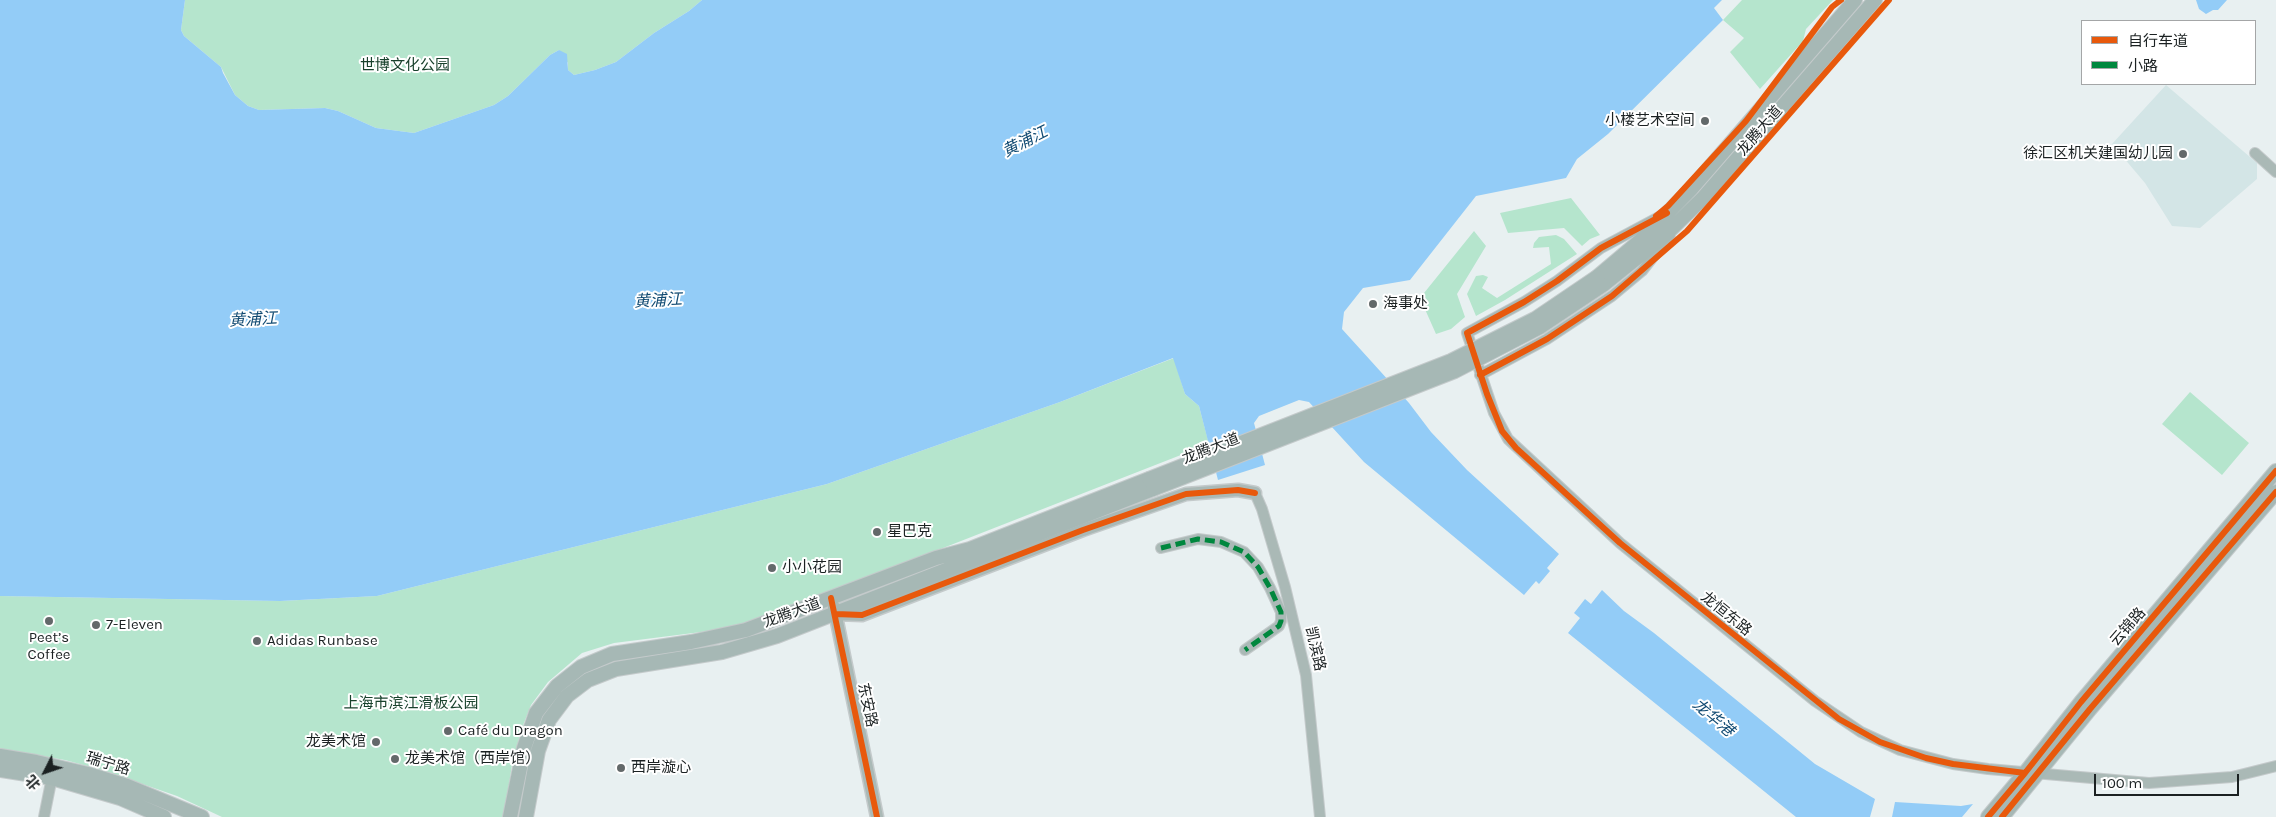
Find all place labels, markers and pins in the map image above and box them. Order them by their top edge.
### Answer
place label: 小楼艺术空间 [1605,112,1695,130]
marker: 小楼艺术空间 [1699,115,1711,127]
place label: 徐汇区机关建国幼儿园 [2023,145,2173,163]
marker: 徐汇区机关建国幼儿园 [2177,148,2189,160]
place label: 海事处 [1383,295,1428,313]
marker: 海事处 [1367,298,1379,310]
place label: 星巴克 [887,523,932,541]
marker: 星巴克 [871,526,883,538]
place label: 小小花园 [782,559,842,577]
marker: 小小花园 [766,562,778,574]
marker: Peet’s Coffee [43,615,55,627]
place label: 7-Eleven [106,616,163,634]
marker: 7-Eleven [90,619,102,631]
place label: Peet’s Coffee [27,629,71,664]
place label: Adidas Runbase [267,632,378,650]
marker: Adidas Runbase [251,635,263,647]
place label: Café du Dragon [458,722,563,740]
marker: Café du Dragon [442,725,454,737]
place label: 龙美术馆 [306,733,366,751]
marker: 龙美术馆 [370,736,382,748]
place label: 龙美术馆（西岸馆） [405,750,540,768]
marker: 龙美术馆（西岸馆） [389,753,401,765]
place label: 西岸漩心 [631,759,691,777]
marker: 西岸漩心 [615,762,627,774]

